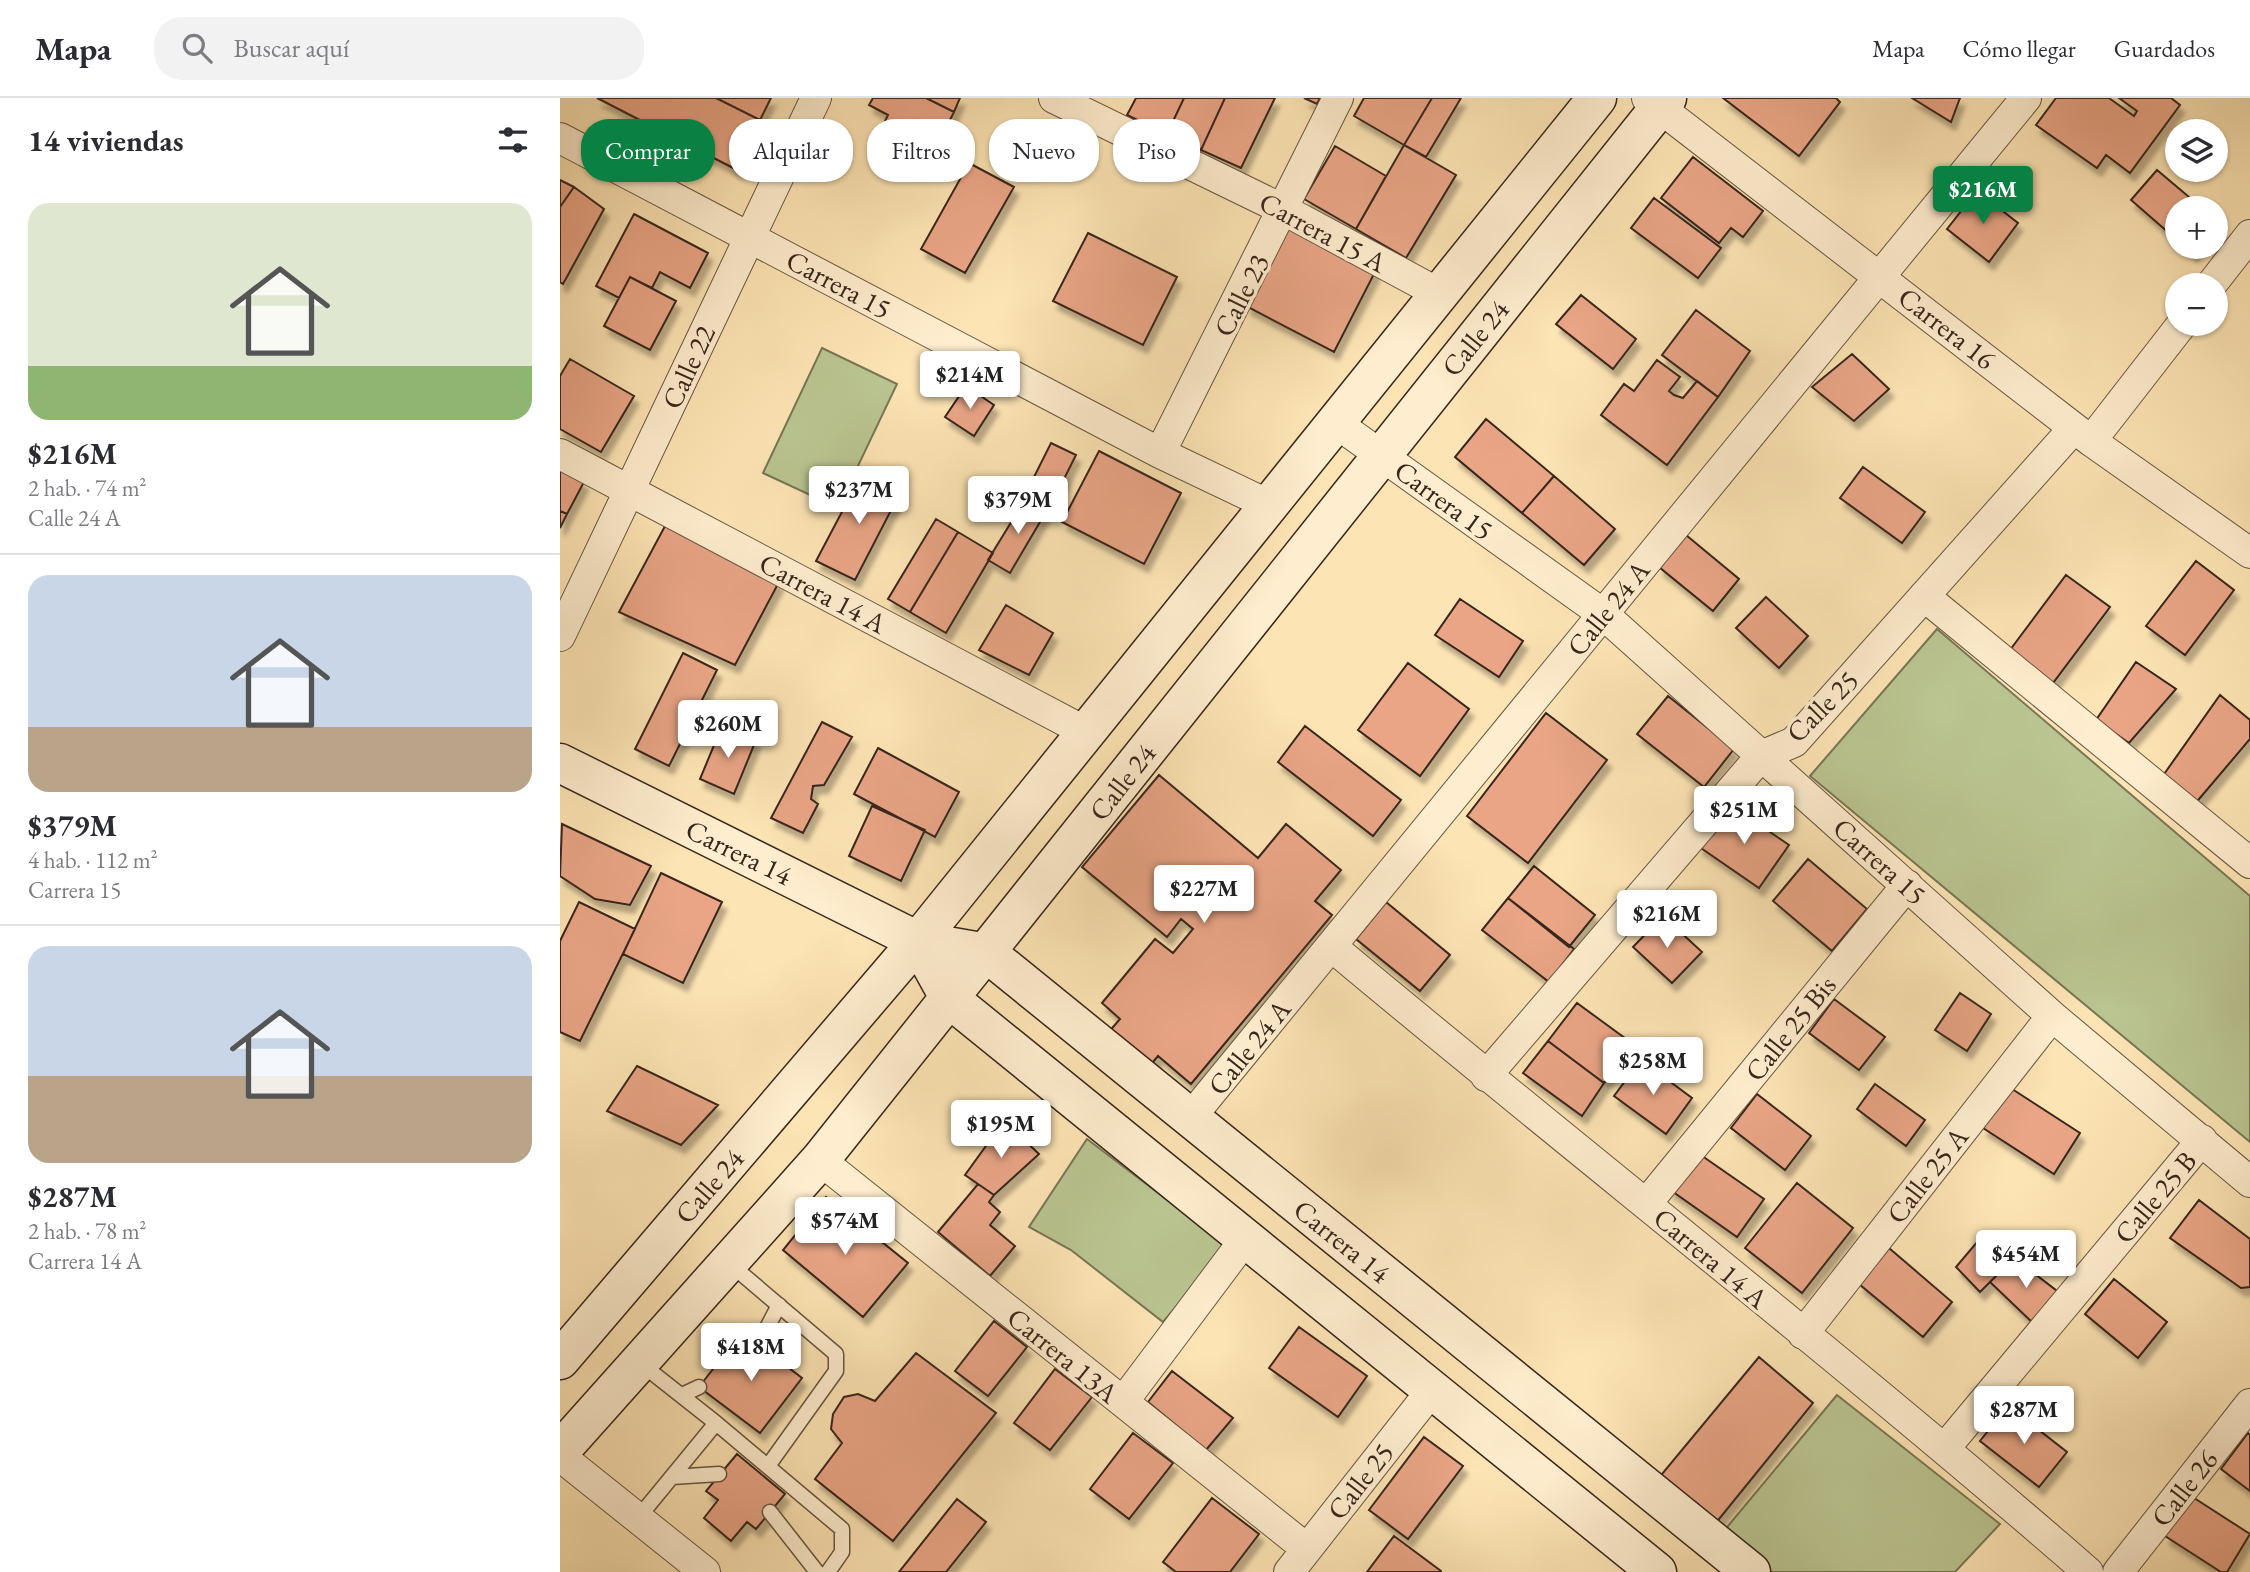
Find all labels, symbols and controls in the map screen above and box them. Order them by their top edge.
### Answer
search box [154,17,644,80]
text: Mapa [35,27,112,70]
icon: search [178,29,216,67]
text: Buscar aquí [234,31,349,65]
text: Mapa [1872,33,1925,64]
text: Cómo llegar [1963,33,2076,64]
text: Guardados [2114,33,2215,64]
chip: Comprar [581,119,715,182]
chip: Alquilar [729,119,853,182]
chip: Filtros [867,119,975,182]
chip: Nuevo [989,119,1099,182]
chip: Piso [1113,119,1200,182]
map controls [2165,119,2228,336]
button: layers [2165,119,2228,182]
text: 14 viviendas [28,121,184,160]
icon: filters [494,121,532,159]
pin: $216M [1934,166,2032,226]
text: $216M [1949,174,2017,204]
street label: Carrera 15 A [1253,184,1393,281]
button: + [2165,196,2228,259]
street label: Carrera 15 [780,241,898,327]
icon: home [217,248,343,374]
street label: Calle 23 [1205,248,1277,342]
button: − [2165,273,2228,336]
street label: Carrera 16 [1891,279,2003,377]
street label: Calle 24 [1433,292,1517,383]
street label: Calle 22 [653,319,723,414]
pin: $214M [921,352,1019,411]
text: $214M [936,359,1004,389]
text: $216M [28,434,117,473]
street label: Carrera 15 [1387,452,1501,548]
pin: $237M [810,466,908,526]
text: 2 hab. · 74 m² [28,473,147,503]
text: $237M [825,474,893,504]
pin: $379M [969,476,1067,536]
text: $379M [984,484,1052,514]
text: Calle 24 A [28,503,121,533]
street label: Carrera 14 A [753,545,893,642]
street label: Calle 24 A [1558,552,1658,663]
icon: home [217,620,343,746]
street label: Calle 25 [1778,662,1866,750]
pin: $260M [679,700,777,760]
text: $260M [694,708,762,738]
street label: Calle 24 [1081,736,1164,828]
pin: $251M [1695,786,1793,846]
text: $251M [1710,794,1778,824]
text: $379M [28,806,117,845]
street label: Carrera 15 [1826,810,1934,912]
street label: Carrera 14 [680,811,798,893]
text: 4 hab. · 112 m² [28,845,158,875]
pin: $227M [1155,866,1253,925]
text: $227M [1170,873,1238,903]
text: Carrera 15 [28,875,121,905]
pin: $216M [1618,890,1716,950]
text: $216M [1633,898,1701,928]
street label: Calle 25 Bis [1736,968,1844,1088]
icon: home [217,991,343,1117]
street label: Calle 24 A [1199,991,1299,1102]
pin: $258M [1604,1038,1702,1097]
text: $258M [1619,1045,1687,1075]
pin: $195M [952,1100,1050,1160]
text: $195M [967,1108,1035,1138]
street label: Calle 25 A [1878,1119,1976,1231]
street label: Calle 24 [667,1141,752,1231]
street label: Calle 25 B [2106,1143,2204,1251]
text: $287M [28,1177,117,1216]
street label: Carrera 14 [1286,1191,1398,1291]
pin: $574M [796,1198,894,1257]
street label: Carrera 14 A [1646,1200,1776,1317]
text: $574M [811,1205,879,1235]
text: 2 hab. · 78 m² [28,1216,147,1246]
pin: $454M [1977,1230,2075,1290]
text: $454M [1992,1238,2060,1268]
text: Carrera 14 A [28,1246,142,1276]
street label: Carrera 13A [1000,1299,1127,1411]
pin: $418M [702,1324,800,1383]
text: $418M [717,1331,785,1361]
pin: $287M [1975,1386,2073,1446]
text: $287M [1990,1394,2058,1424]
street label: Calle 25 [1319,1435,1401,1527]
street label: Calle 26 [2143,1442,2225,1534]

